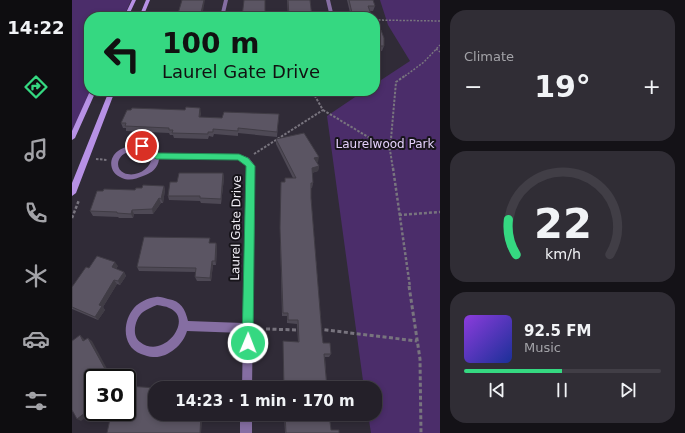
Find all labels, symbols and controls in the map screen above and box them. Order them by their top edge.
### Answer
text: 14:22 [7,17,65,38]
text: 100 m [162,27,259,60]
icon: left [96,28,148,80]
text: Climate [464,49,514,64]
text: Laurel Gate Drive [162,61,320,82]
text: 19° [534,69,591,104]
icon: directions [22,73,50,101]
text: − [464,74,482,99]
text: + [643,74,661,99]
pin [125,129,159,163]
icon: arrive [131,135,153,157]
icon: music [22,136,50,164]
park label: Laurelwood Park [336,137,434,151]
street label: Laurel Gate Drive [228,175,244,281]
text: 22 [534,198,591,247]
icon: phone [22,199,50,227]
text: km/h [544,245,581,261]
icon: climate [22,262,50,290]
position arrow [227,322,269,364]
text: 92.5 FM [524,322,591,340]
icon: car [22,325,50,353]
text: Music [524,340,561,355]
speed limit sign: 30 [84,369,136,421]
icon: previous [486,379,508,401]
icon: pause [551,379,573,401]
icon: next [617,379,639,401]
icon: filters [22,387,50,415]
text: 14:23 · 1 min · 170 m [175,392,355,410]

